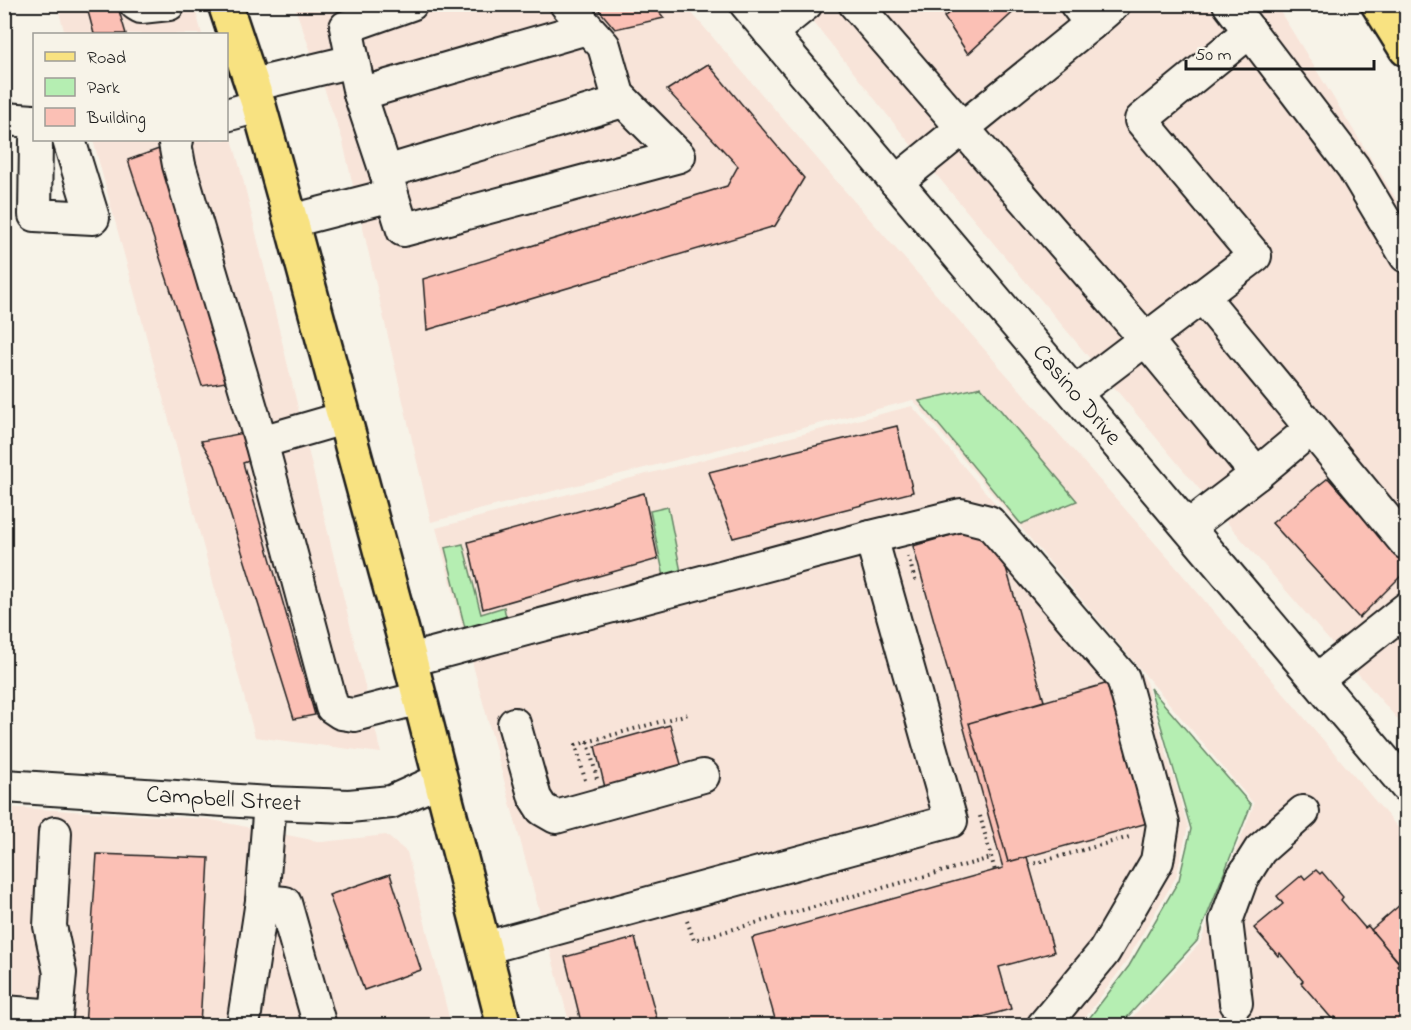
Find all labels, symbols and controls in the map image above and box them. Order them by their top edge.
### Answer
legend [33,33,228,141]
scale bar [1186,33,1374,71]
text: 50 m [1195,43,1232,69]
text: Road [87,46,126,72]
text: Park [87,76,120,102]
text: Building [86,106,146,133]
street label: Casino Drive [1023,337,1129,454]
street label: Campbell Street [145,778,302,822]

